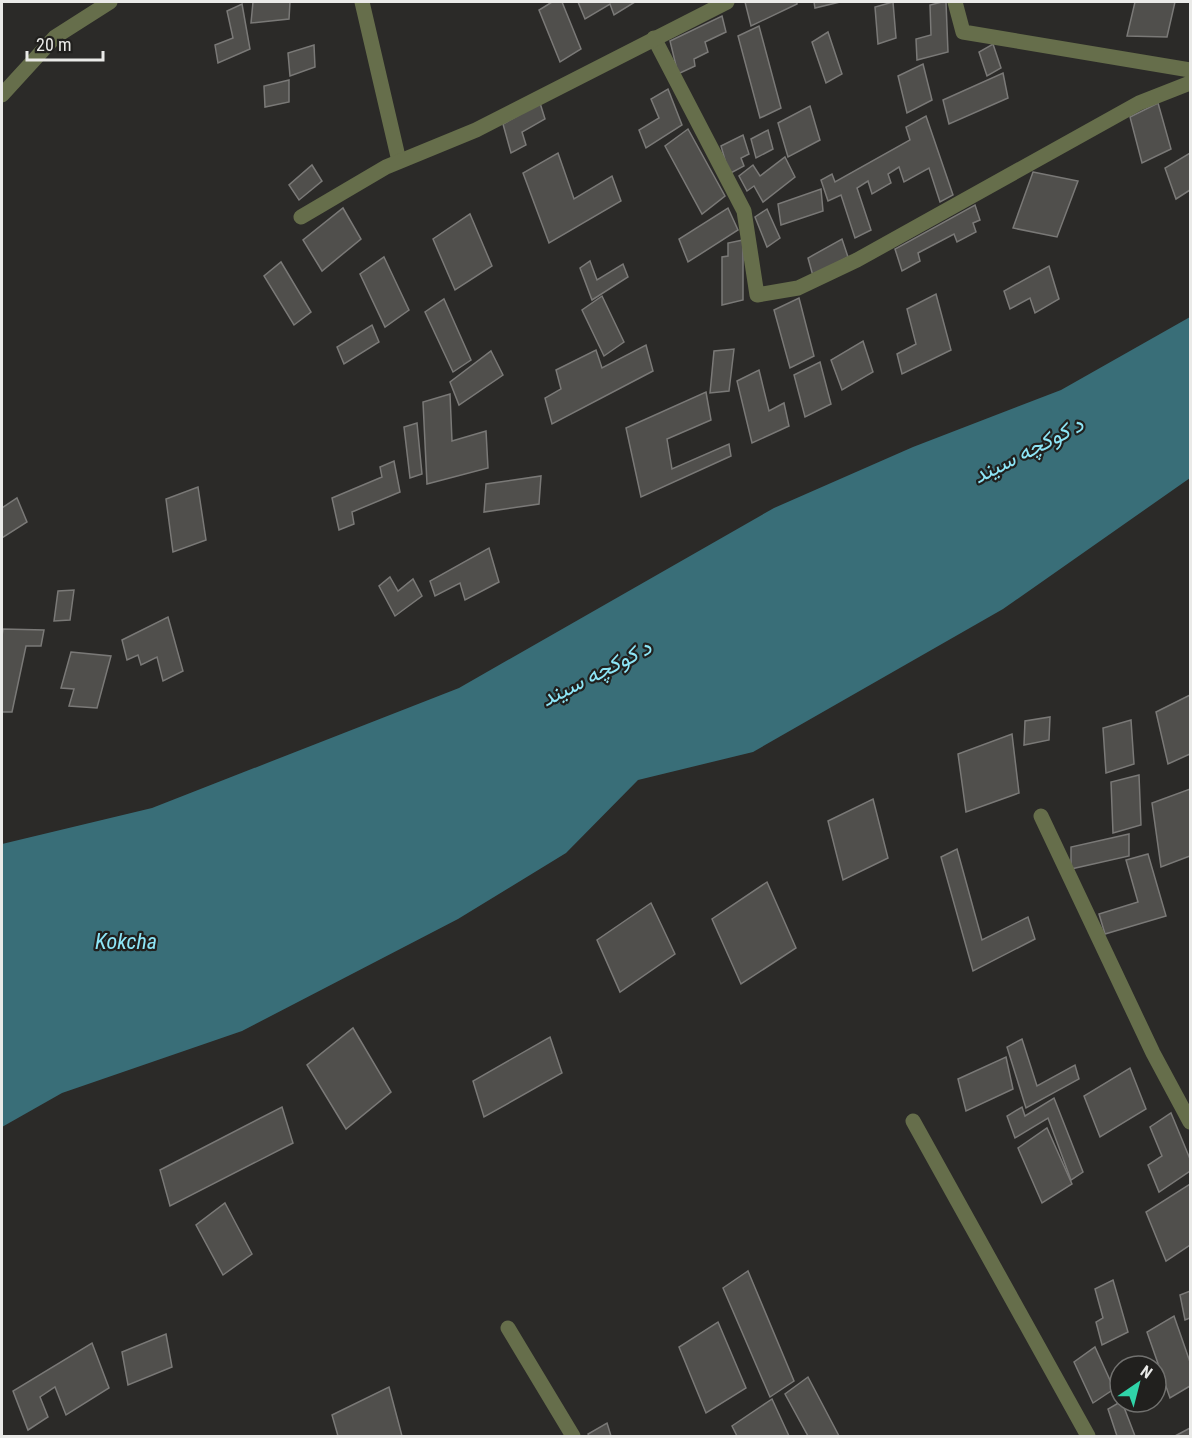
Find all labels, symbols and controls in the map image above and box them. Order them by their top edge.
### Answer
scale bar [27,24,104,62]
text: 20 m [36,34,71,55]
water label: د کوکچه سیند [969,411,1089,490]
water label: د کوکچه سیند [537,634,657,713]
water label: Kokcha [95,929,157,954]
north arrow [1108,1354,1168,1414]
text: N [1137,1362,1156,1383]

